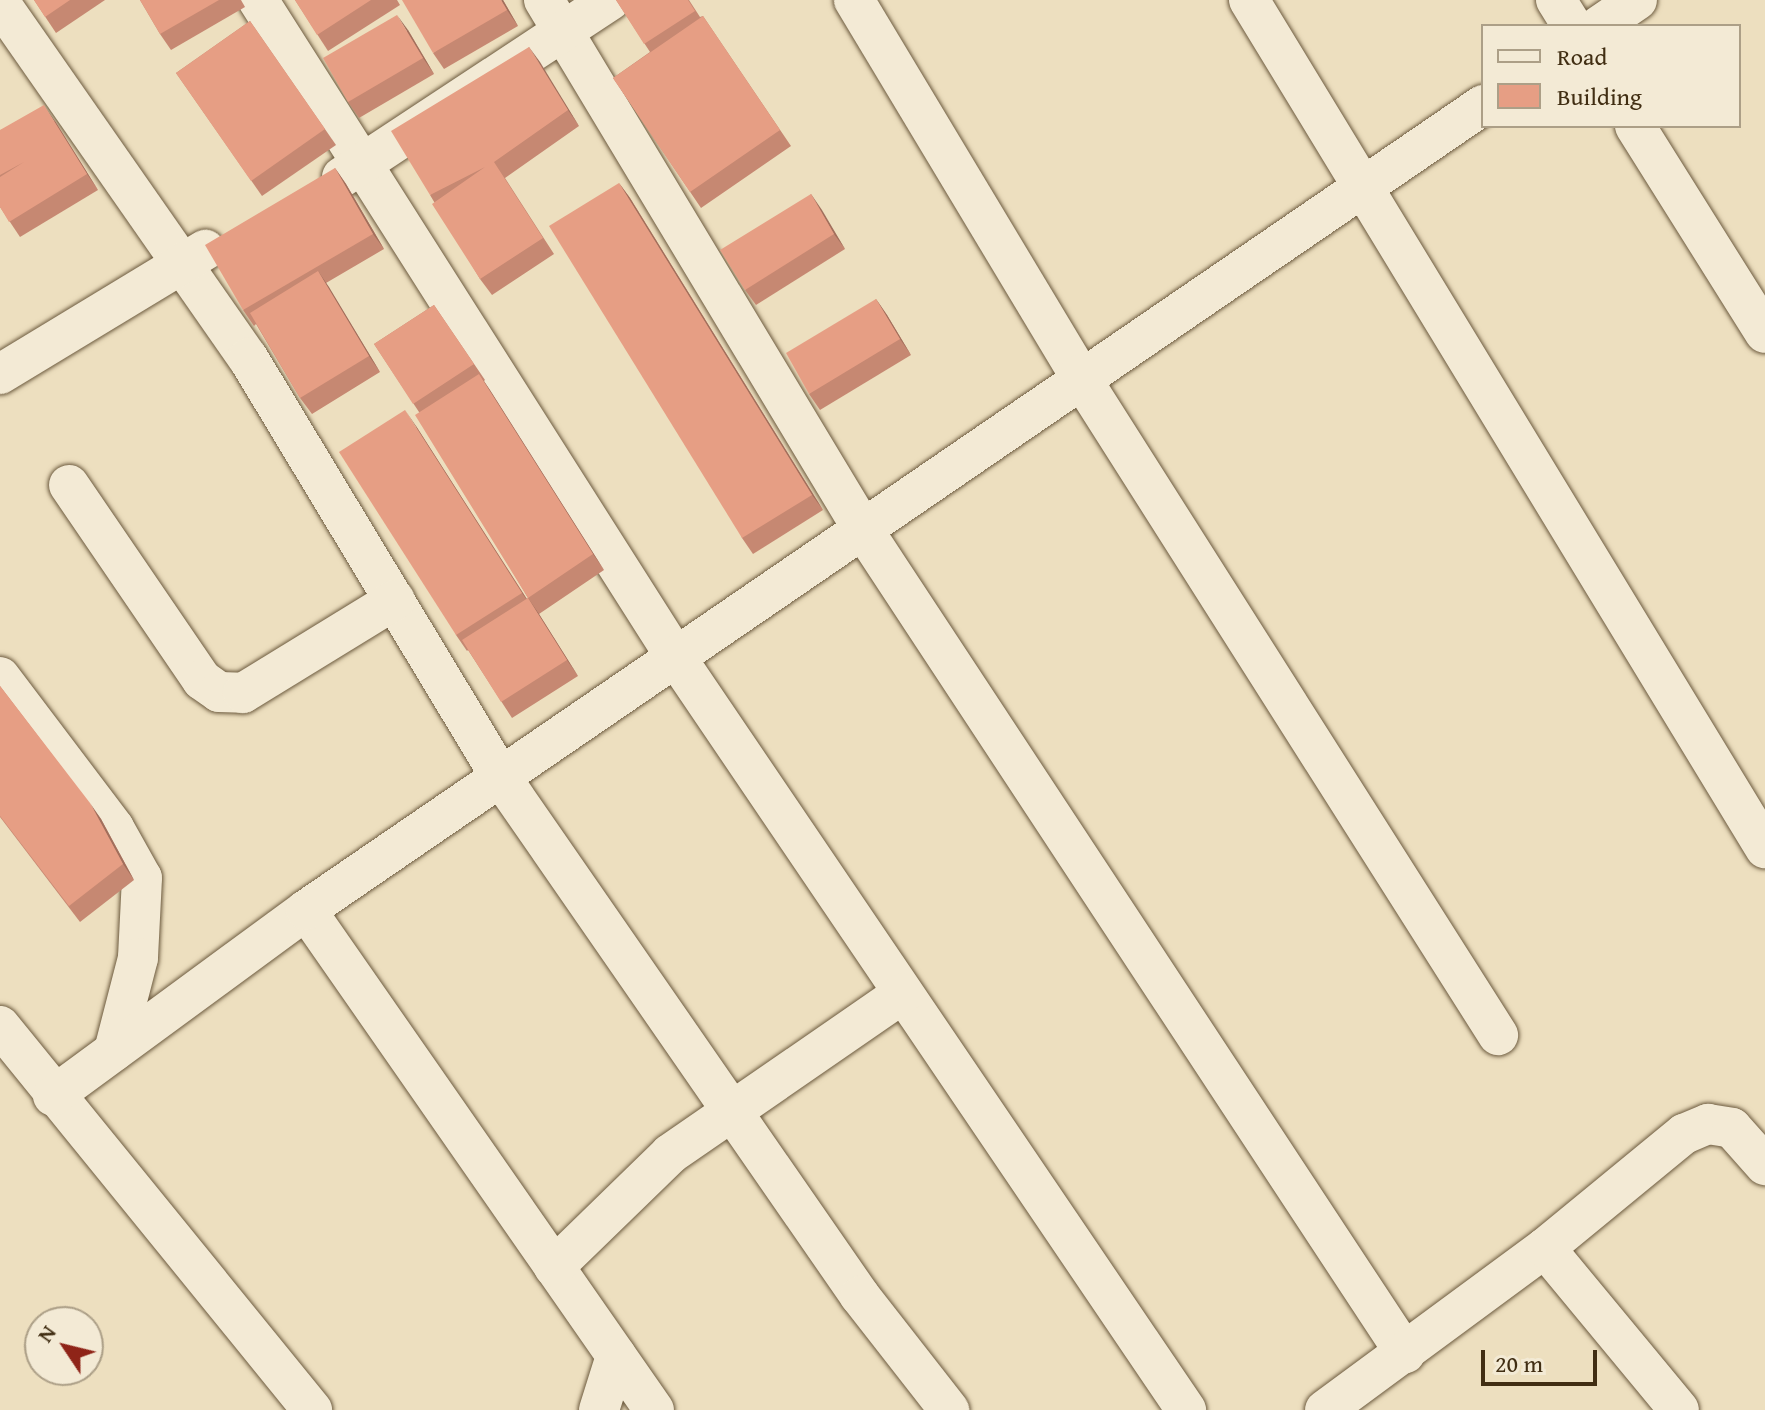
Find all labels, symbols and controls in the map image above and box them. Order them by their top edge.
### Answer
legend [1481,24,1741,128]
text: Road [1557,39,1607,74]
text: Building [1557,79,1642,114]
north arrow [24,1306,104,1386]
text: N [29,1318,63,1349]
scale bar [1485,1334,1601,1384]
text: 20 m [1495,1346,1543,1381]

